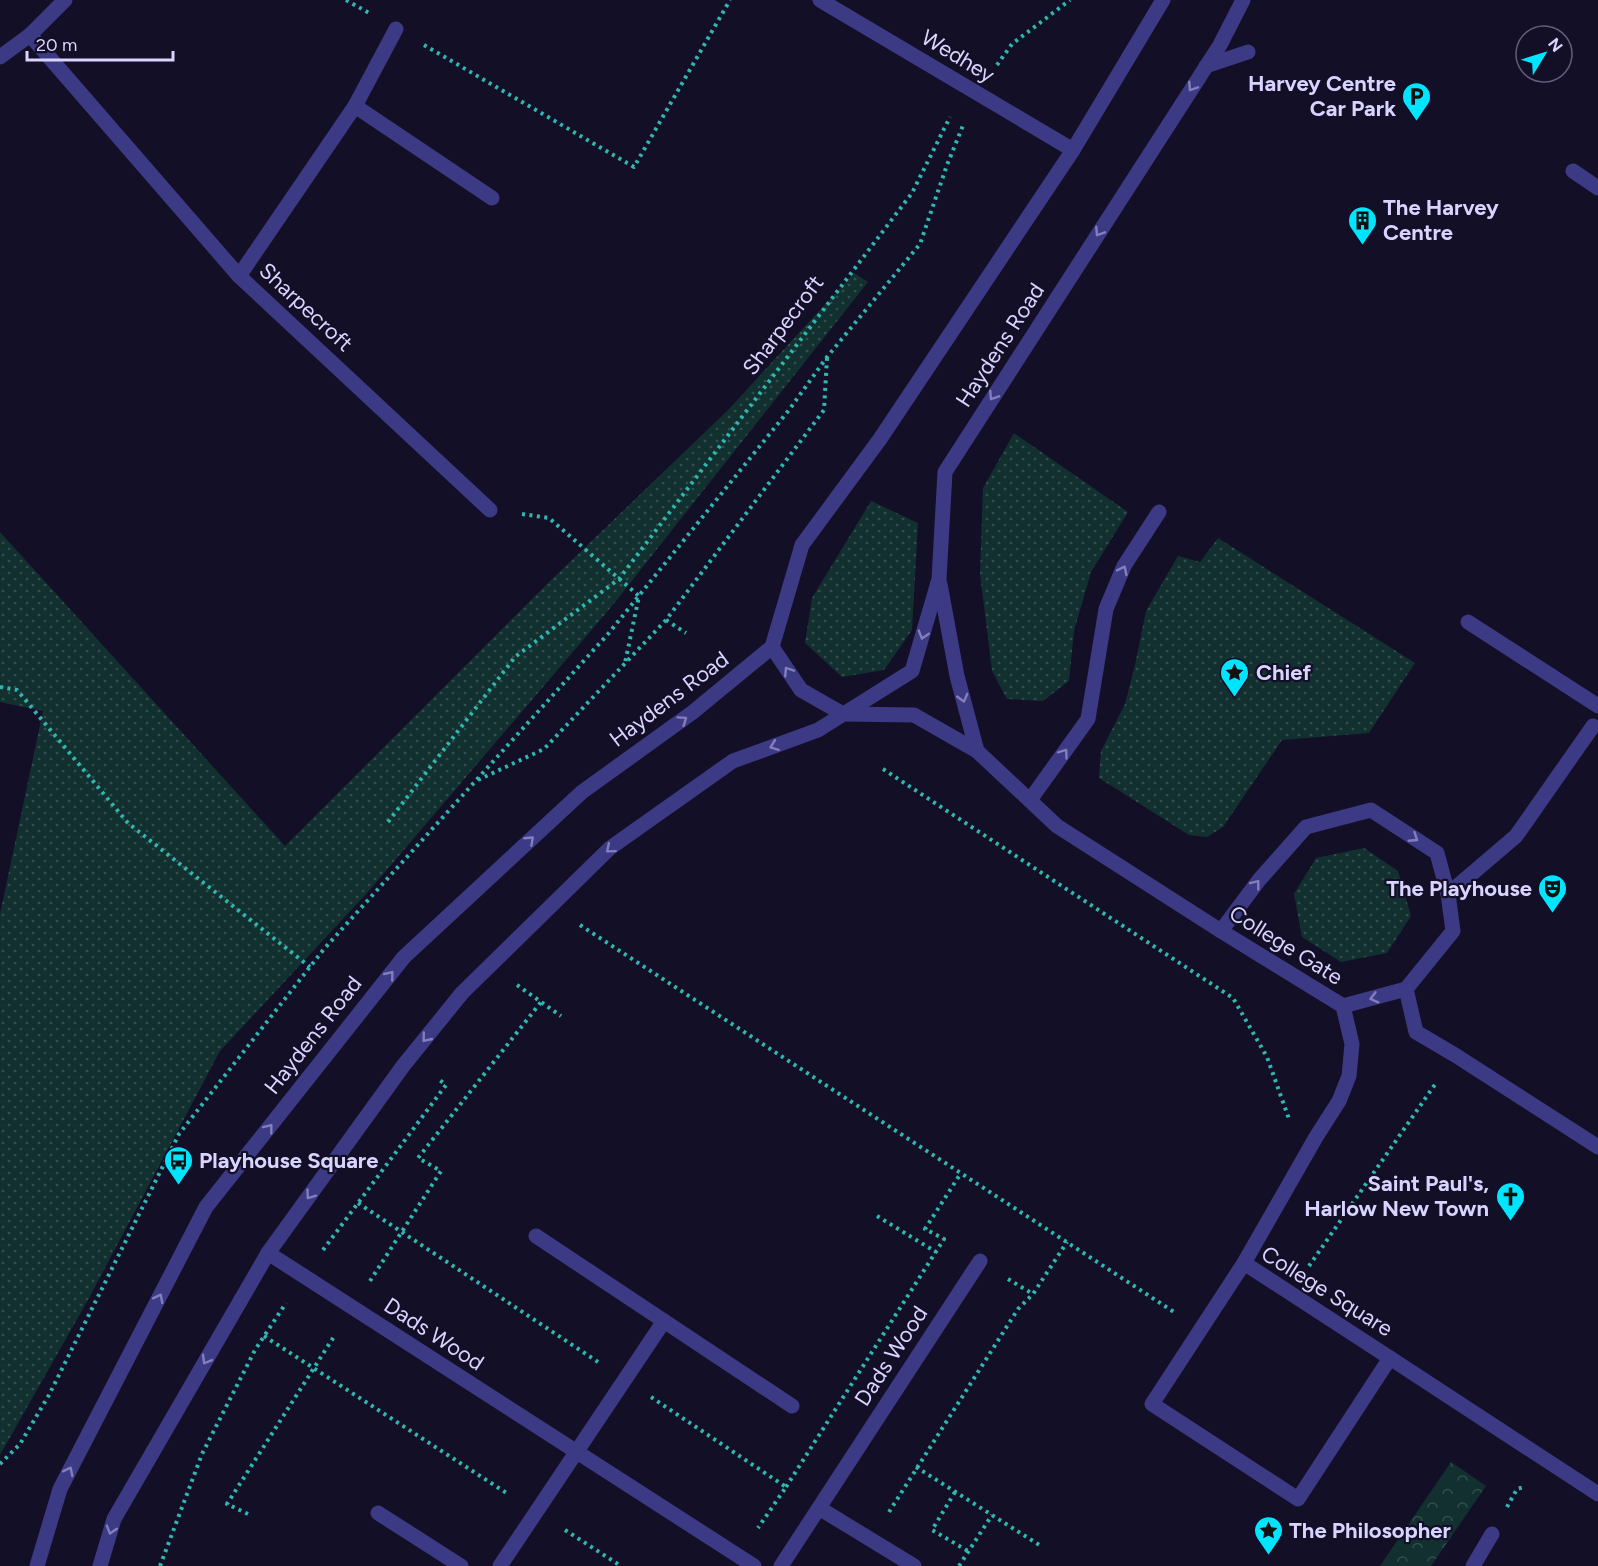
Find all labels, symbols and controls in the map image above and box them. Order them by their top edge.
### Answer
scale bar [27,24,172,62]
street label: Wedhey [916,24,1000,89]
north arrow [1514,24,1574,84]
text: 20 m [36,34,77,56]
text: N [1544,34,1567,56]
place label: Harvey Centre Car Park [1248,70,1396,122]
parking icon: Harvey Centre Car Park [1401,80,1433,122]
one-way arrow [1188,81,1200,91]
place label: The Harvey Centre [1383,194,1499,246]
building icon: The Harvey Centre [1346,204,1378,246]
one-way arrow [1095,225,1106,236]
street label: Sharpecroft [254,257,358,357]
street label: Sharpecroft [737,270,829,380]
street label: Haydens Road [950,278,1050,412]
one-way arrow [989,390,1001,400]
one-way arrow [1115,566,1127,577]
one-way arrow [918,629,930,640]
street label: Haydens Road [604,645,734,753]
place icon: Chief [1219,656,1251,698]
place label: Chief [1256,659,1311,686]
one-way arrow [785,667,796,678]
one-way arrow [955,693,968,703]
one-way arrow [677,716,688,727]
one-way arrow [769,738,780,751]
one-way arrow [1057,748,1068,759]
one-way arrow [1408,831,1419,842]
one-way arrow [523,836,534,847]
one-way arrow [606,842,617,853]
theatre icon: The Playhouse [1537,872,1569,914]
place label: The Playhouse [1386,875,1532,902]
one-way arrow [1248,880,1259,891]
street label: College Gate [1224,899,1348,991]
street label: Haydens Road [259,971,367,1099]
one-way arrow [382,971,393,982]
one-way arrow [1369,991,1380,1003]
one-way arrow [422,1031,433,1042]
one-way arrow [261,1124,272,1135]
bus stop icon: Playhouse Square [162,1144,194,1186]
place label: Playhouse Square [199,1147,378,1174]
place label: Saint Paul's, Harlow New Town [1304,1170,1489,1222]
church icon: Saint Paul's, Harlow New Town [1494,1180,1526,1222]
one-way arrow [306,1189,317,1200]
street label: College Square [1256,1240,1398,1342]
street label: Dads Wood [379,1292,489,1376]
one-way arrow [152,1294,163,1304]
street label: Dads Wood [849,1301,933,1411]
one-way arrow [202,1354,213,1364]
one-way arrow [62,1467,73,1477]
place icon: The Philosopher [1252,1514,1284,1556]
place label: The Philosopher [1289,1517,1452,1544]
one-way arrow [106,1524,118,1535]

